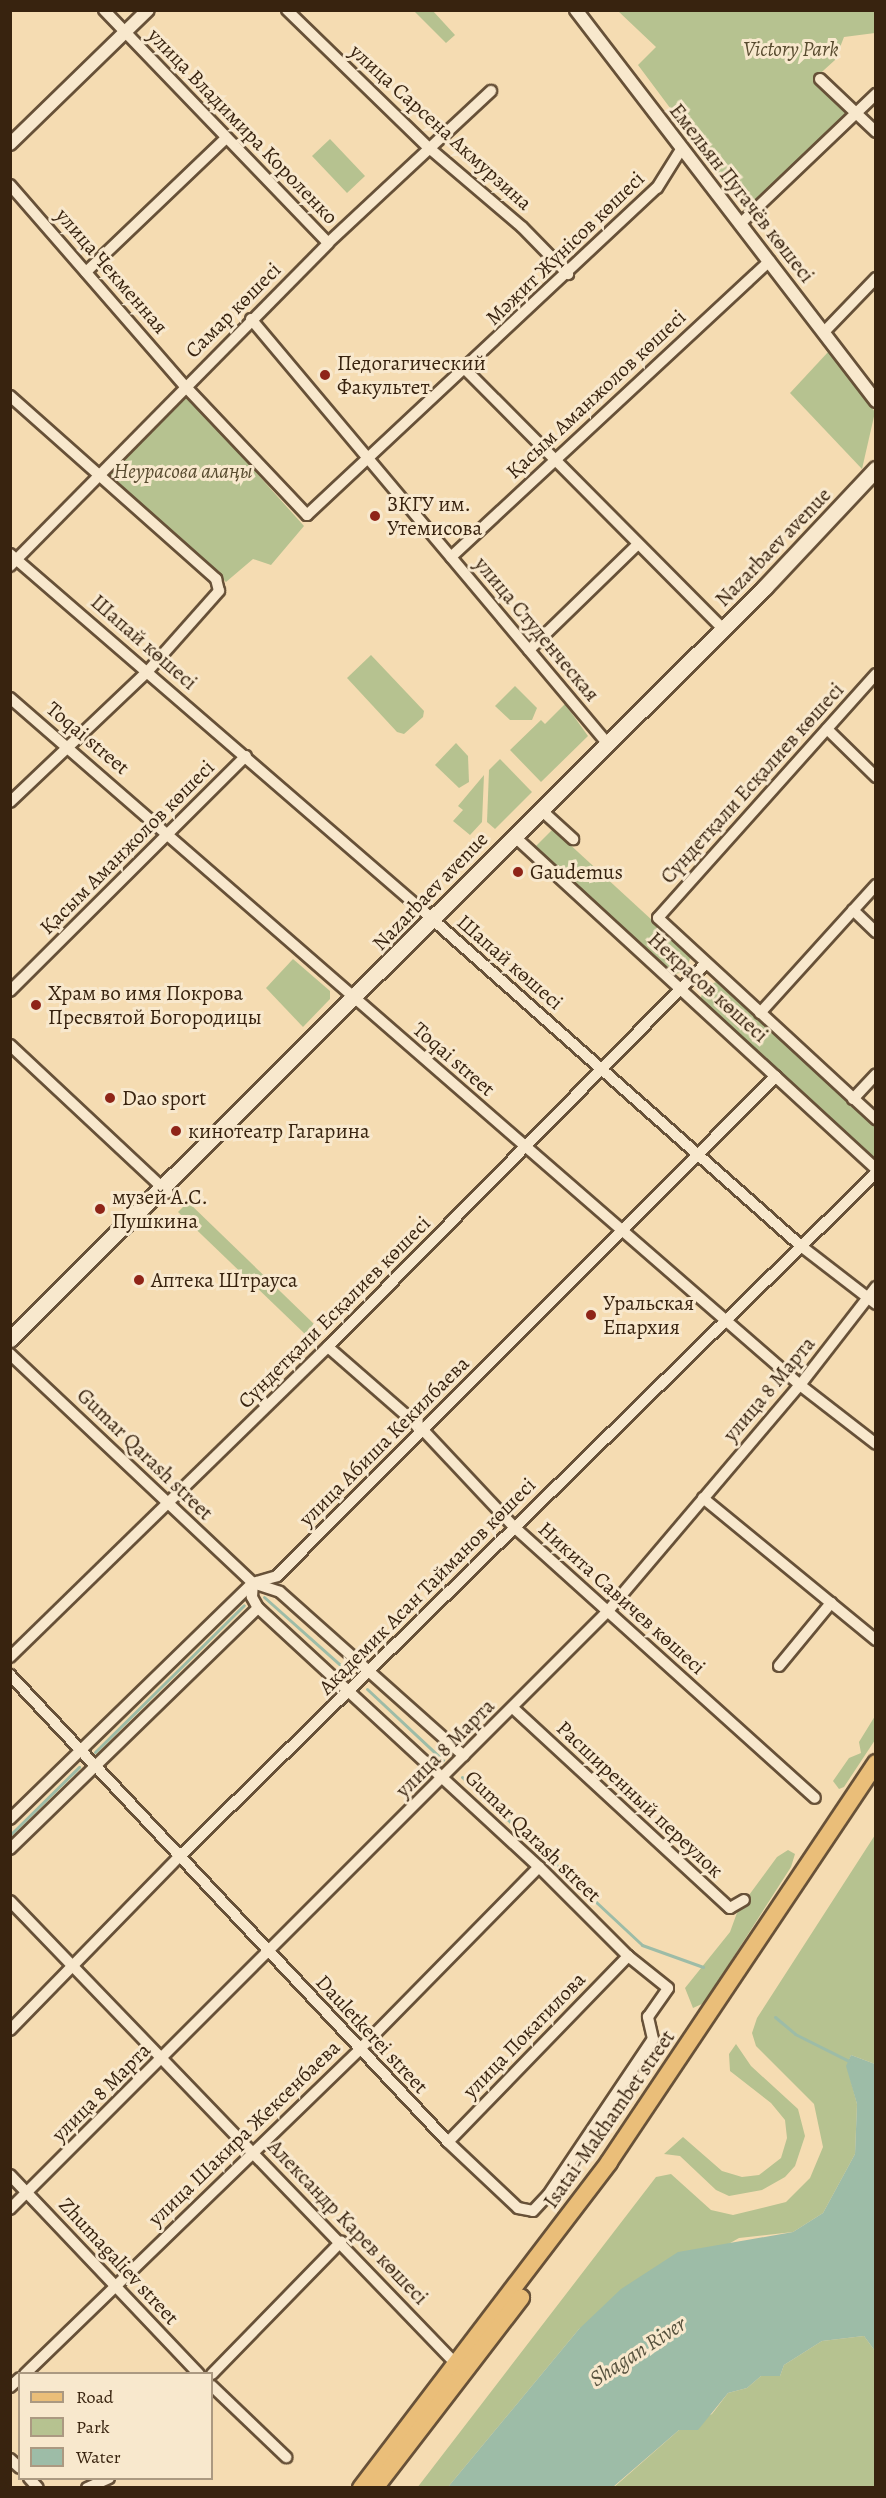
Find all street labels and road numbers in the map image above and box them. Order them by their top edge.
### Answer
street label: улица Владимира Короленко [143,23,343,229]
street label: улица Сарсена Акмурзина [345,38,537,216]
street label: Емельян Пугачёв көшесі [664,98,820,288]
street label: Мәжит Жүнісов көшесі [480,166,650,330]
street label: улица Чекменная [51,203,173,339]
street label: Самар көшесі [180,257,286,363]
street label: Қасым Аманжолов көшесі [501,304,691,484]
street label: Nazarbaev avenue [710,482,836,612]
street label: улица Студенческая [469,552,605,706]
street label: Шапай көшесі [86,589,202,695]
street label: Сүндетқали Есқалиев көшесі [655,677,849,889]
street label: Toqai street [41,696,135,780]
street label: Қасым Аманжолов көшесі [34,754,220,940]
street label: Nazarbaev avenue [367,826,493,956]
street label: Шапай көшесі [452,909,568,1015]
street label: Некрасов көшесі [643,926,773,1048]
street label: Toqai street [408,1017,500,1101]
street label: Сүндетқали Есқалиев көшесі [233,1211,435,1413]
street label: улица 8 Марта [718,1331,820,1447]
street label: улица Абиша Кекилбаева [294,1351,474,1531]
street label: Gumar Qarash street [72,1383,218,1525]
street label: Академик Асан Тайманов көшесі [313,1472,541,1700]
street label: Никита Савичев көшесі [533,1516,711,1680]
street label: улица 8 Марта [390,1693,500,1803]
street label: Расширенный переулок [551,1715,729,1883]
street label: Gumar Qarash street [460,1765,606,1907]
street label: улица Покатилова [457,1967,591,2103]
street label: Dauletkerei street [311,1969,433,2099]
street label: Isatai-Makhambet street [538,2025,680,2213]
street label: улица Шакира Жексенбаева [143,2035,345,2231]
street label: улица 8 Марта [46,2037,156,2147]
street label: Александр Карев көшесі [263,2134,433,2310]
street label: Zhumagaliev street [54,2192,184,2330]

